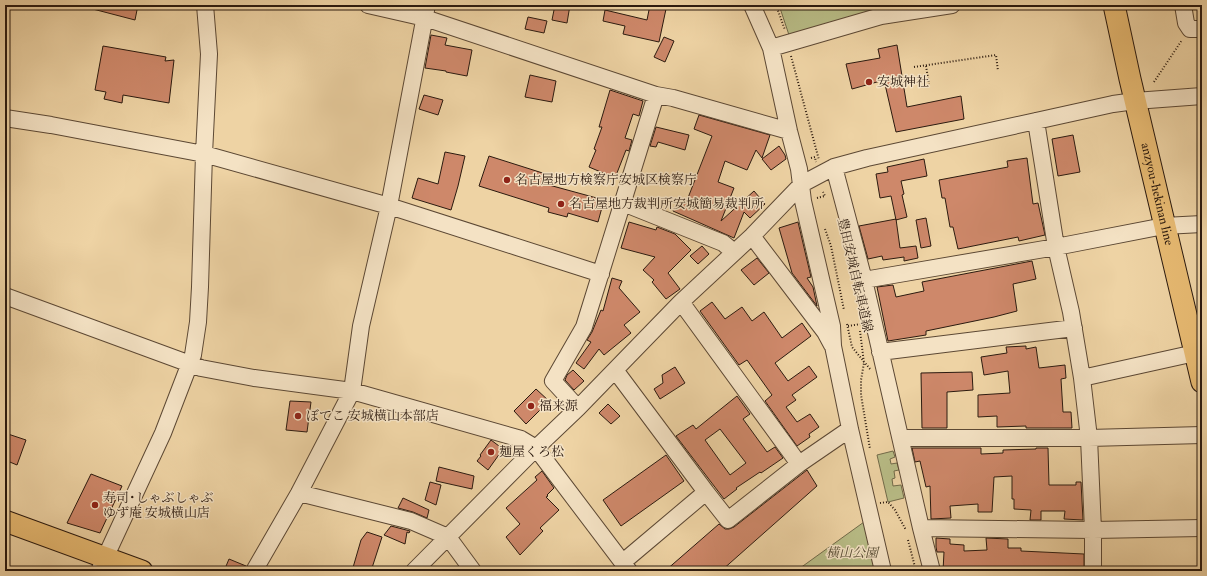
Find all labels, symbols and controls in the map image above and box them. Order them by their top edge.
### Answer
place label: 安城神社 [877,74,929,90]
marker: 安城神社 [864,77,874,87]
street label: anzyou-hekinan line [1137,141,1177,248]
place label: 名古屋地方検察庁安城区検察庁 [515,172,697,188]
marker: 名古屋地方検察庁安城区検察庁 [502,175,512,185]
place label: 名古屋地方裁判所安城簡易裁判所 [569,196,764,212]
marker: 名古屋地方裁判所安城簡易裁判所 [556,199,566,209]
street label: 豊田安城自転車道線 [834,216,876,334]
place label: 福来源 [539,398,578,414]
marker: 福来源 [526,401,536,411]
place label: ぼてこ 安城横山本部店 [306,408,439,424]
marker: ぼてこ 安城横山本部店 [293,411,303,421]
place label: 麺屋くろ松 [499,444,564,460]
marker: 麺屋くろ松 [486,447,496,457]
place label: 寿司･しゃぶしゃぶ ゆず庵 安城横山店 [103,490,214,521]
marker: 寿司･しゃぶしゃぶ ゆず庵 安城横山店 [90,500,100,510]
park label: 横山公園 [826,545,880,561]

